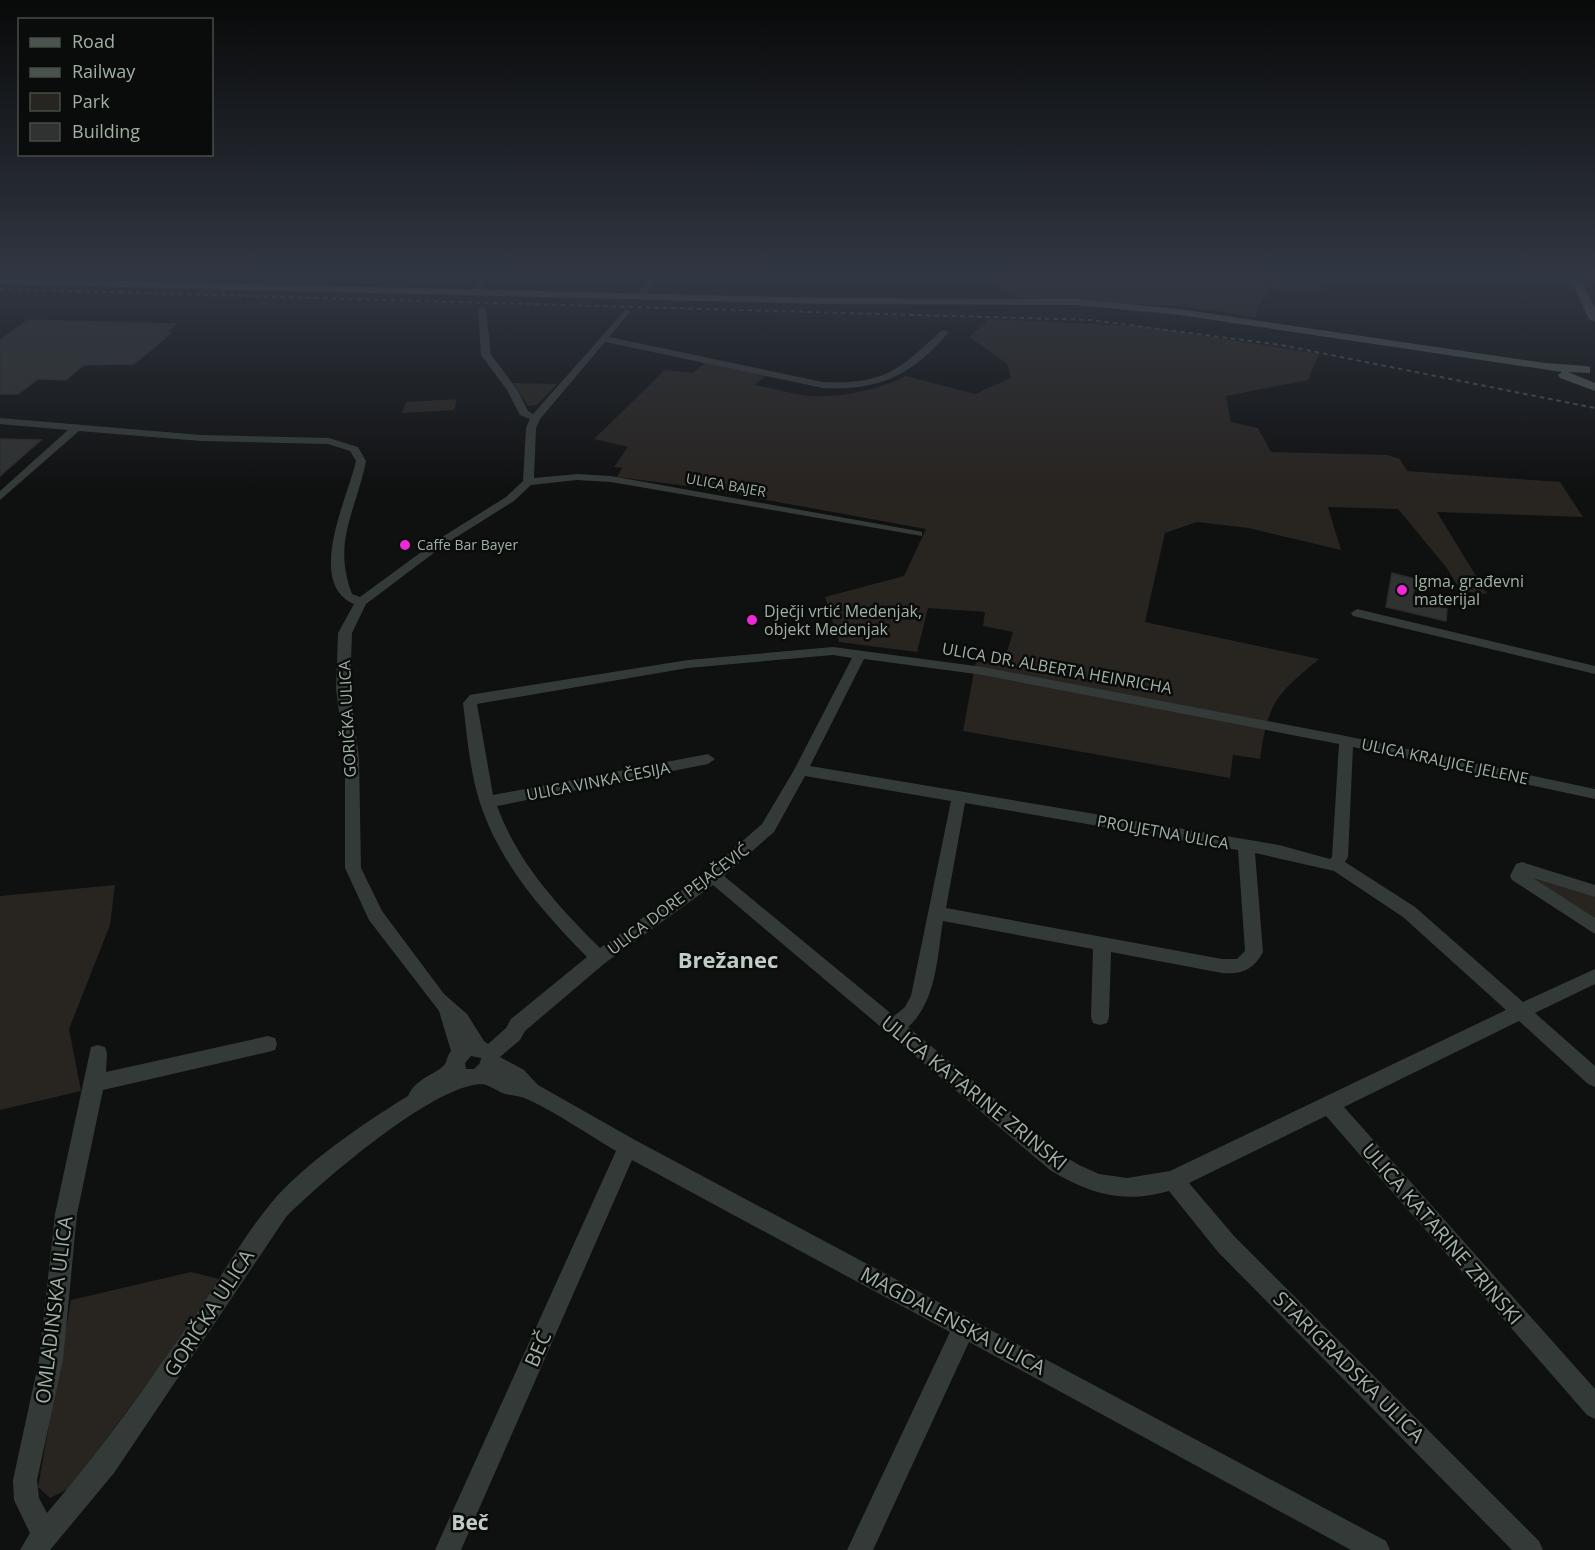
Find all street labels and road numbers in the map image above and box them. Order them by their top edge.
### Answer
street label: ULICA BAJER [685,468,768,501]
street label: ULICA DR. ALBERTA HEINRICHA [940,637,1174,699]
street label: GORIČKA ULICA [333,659,361,778]
street label: ULICA KRALJICE JELENE [1359,733,1531,789]
street label: ULICA VINKA ČESIJA [524,756,672,806]
street label: PROLJETNA ULICA [1095,810,1231,855]
street label: ULICA DORE PEJAČEVIĆ [603,839,753,959]
street label: ULICA KATARINE ZRINSKI [876,1009,1073,1176]
street label: ULICA KATARINE ZRINSKI [1356,1137,1529,1330]
street label: OMLADINSKA ULICA [29,1214,78,1405]
street label: GORIČKA ULICA [157,1244,260,1382]
street label: MAGDALENSKA ULICA [856,1260,1051,1381]
street label: STARIGRADSKA ULICA [1268,1285,1431,1448]
street label: BEČ [518,1327,557,1371]

